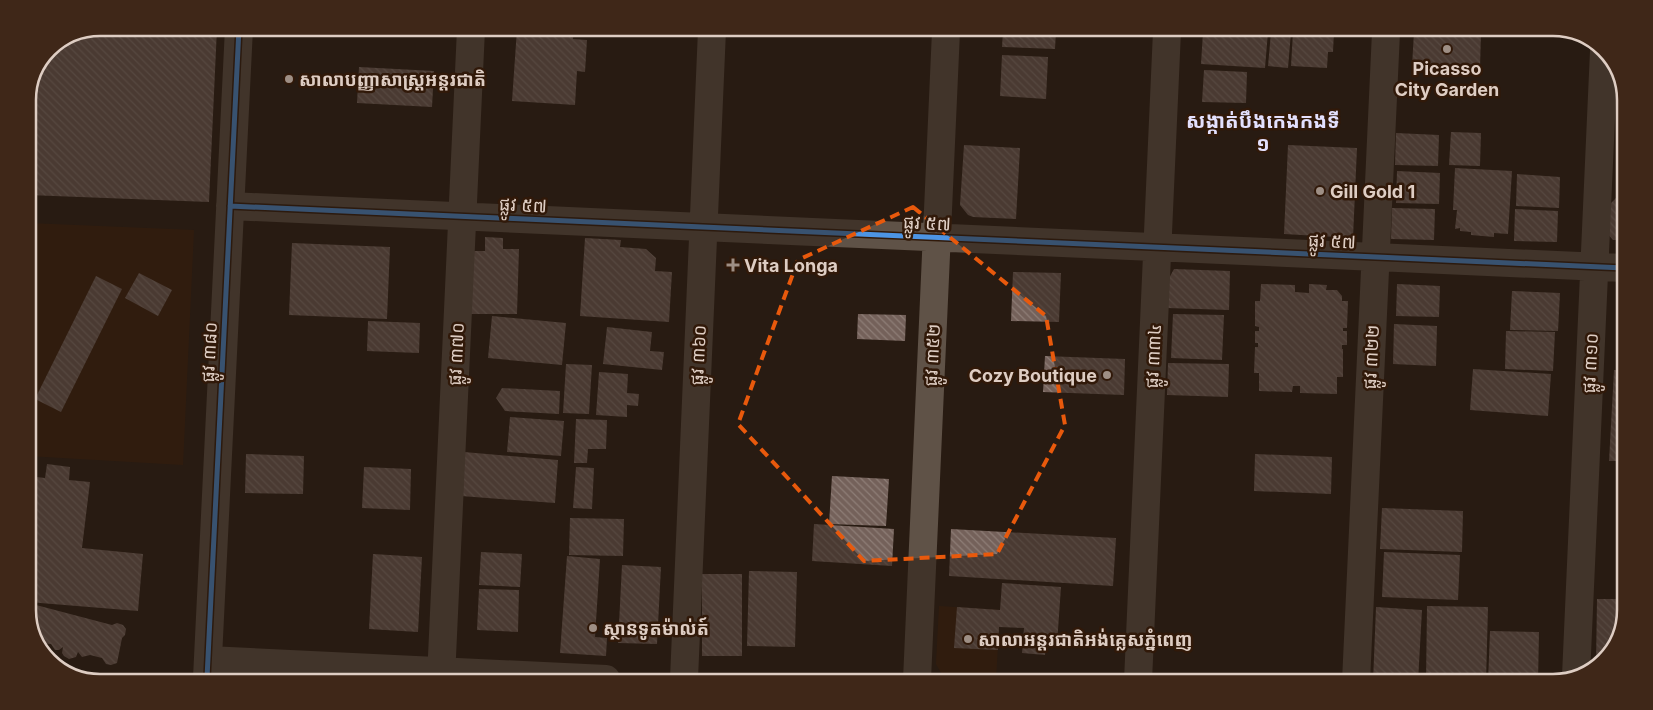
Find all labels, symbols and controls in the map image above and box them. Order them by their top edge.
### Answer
marker: Picasso City Garden [1441,43,1453,55]
place label: Picasso City Garden [1395,58,1499,100]
place label: សាលាបញ្ញាសាស្ត្រអន្តរជាតិ [299,69,486,91]
marker: សាលាបញ្ញាសាស្ត្រអន្តរជាតិ [283,73,295,85]
district label: សង្កាត់បឹងកេងកងទី ១ [1186,109,1340,156]
place label: Gill Gold 1 [1330,181,1415,202]
marker: Gill Gold 1 [1314,185,1326,197]
street label: ផ្លូវ ៥៧ [498,193,547,223]
street label: ផ្លូវ ៥៧ [902,211,951,241]
street label: ផ្លូវ ៥៧ [1307,229,1356,259]
place label: Vita Longa [744,255,838,276]
marker: Vita Longa [726,258,740,272]
street label: ផ្លូវ ៣៨០ [197,321,227,383]
street label: ផ្លូវ ៣៧០ [444,322,474,387]
street label: ផ្លូវ ៣៥២ [920,323,950,387]
street label: ផ្លូវ ៣៣៤ [1141,323,1172,389]
street label: ផ្លូវ ៣៦០ [686,324,716,386]
street label: ផ្លូវ ៣២២ [1359,324,1390,390]
street label: ផ្លូវ ៣១០ [1578,332,1608,394]
place label: Cozy Boutique [969,365,1097,386]
marker: Cozy Boutique [1101,369,1113,381]
place label: ស្ថានទូតម៉ាល់ត៍ [603,617,709,640]
marker: ស្ថានទូតម៉ាល់ត៍ [587,622,599,634]
place label: សាលាអន្តរជាតិអង់គ្លេសភ្នំពេញ [978,628,1192,651]
marker: សាលាអន្តរជាតិអង់គ្លេសភ្នំពេញ [962,633,974,645]

